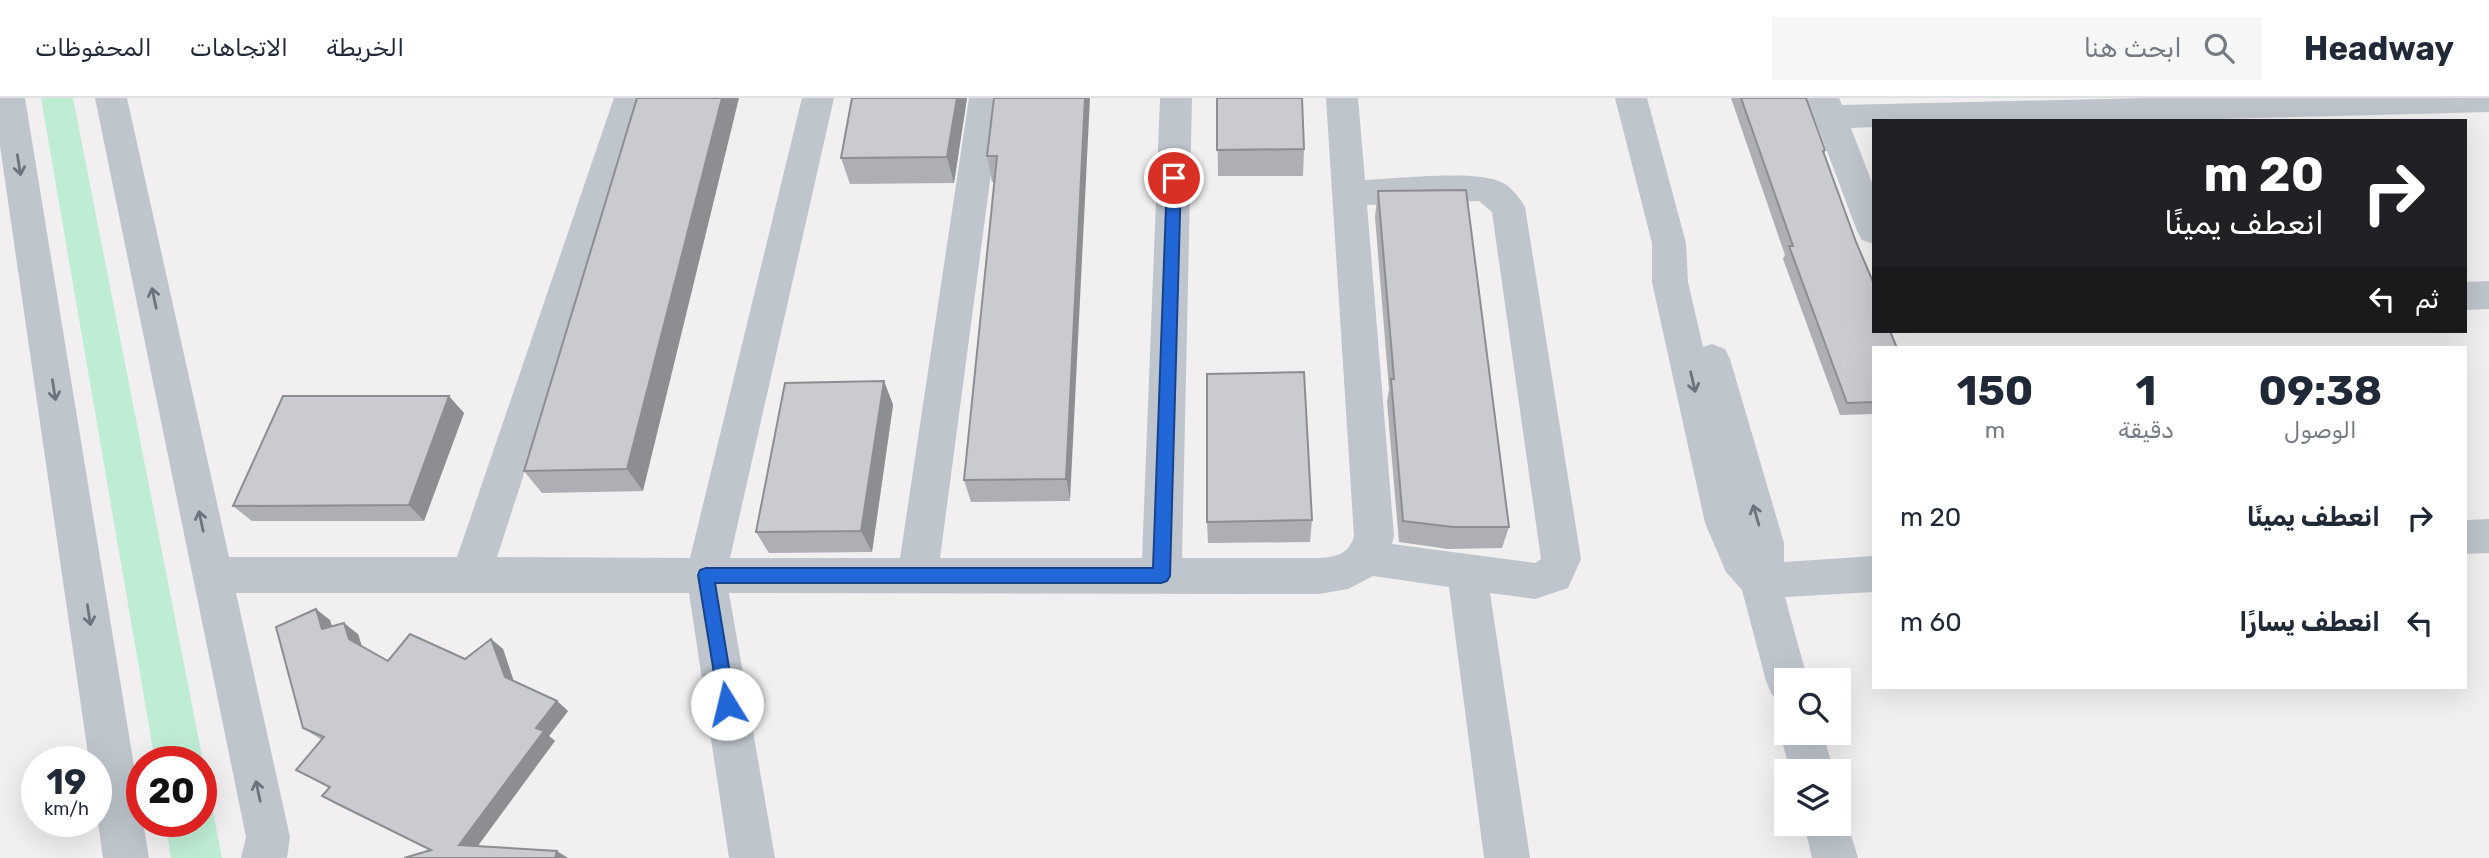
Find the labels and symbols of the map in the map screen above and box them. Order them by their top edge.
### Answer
pin [1144,148,1204,208]
one-way arrow [13,154,26,176]
one-way arrow [146,287,160,310]
one-way arrow [1686,370,1700,393]
one-way arrow [48,378,61,401]
one-way arrow [1749,504,1762,527]
one-way arrow [193,510,207,533]
one-way arrow [83,603,96,626]
position arrow [690,667,764,741]
speed limit sign: 20 [126,746,217,837]
one-way arrow [251,780,265,803]

